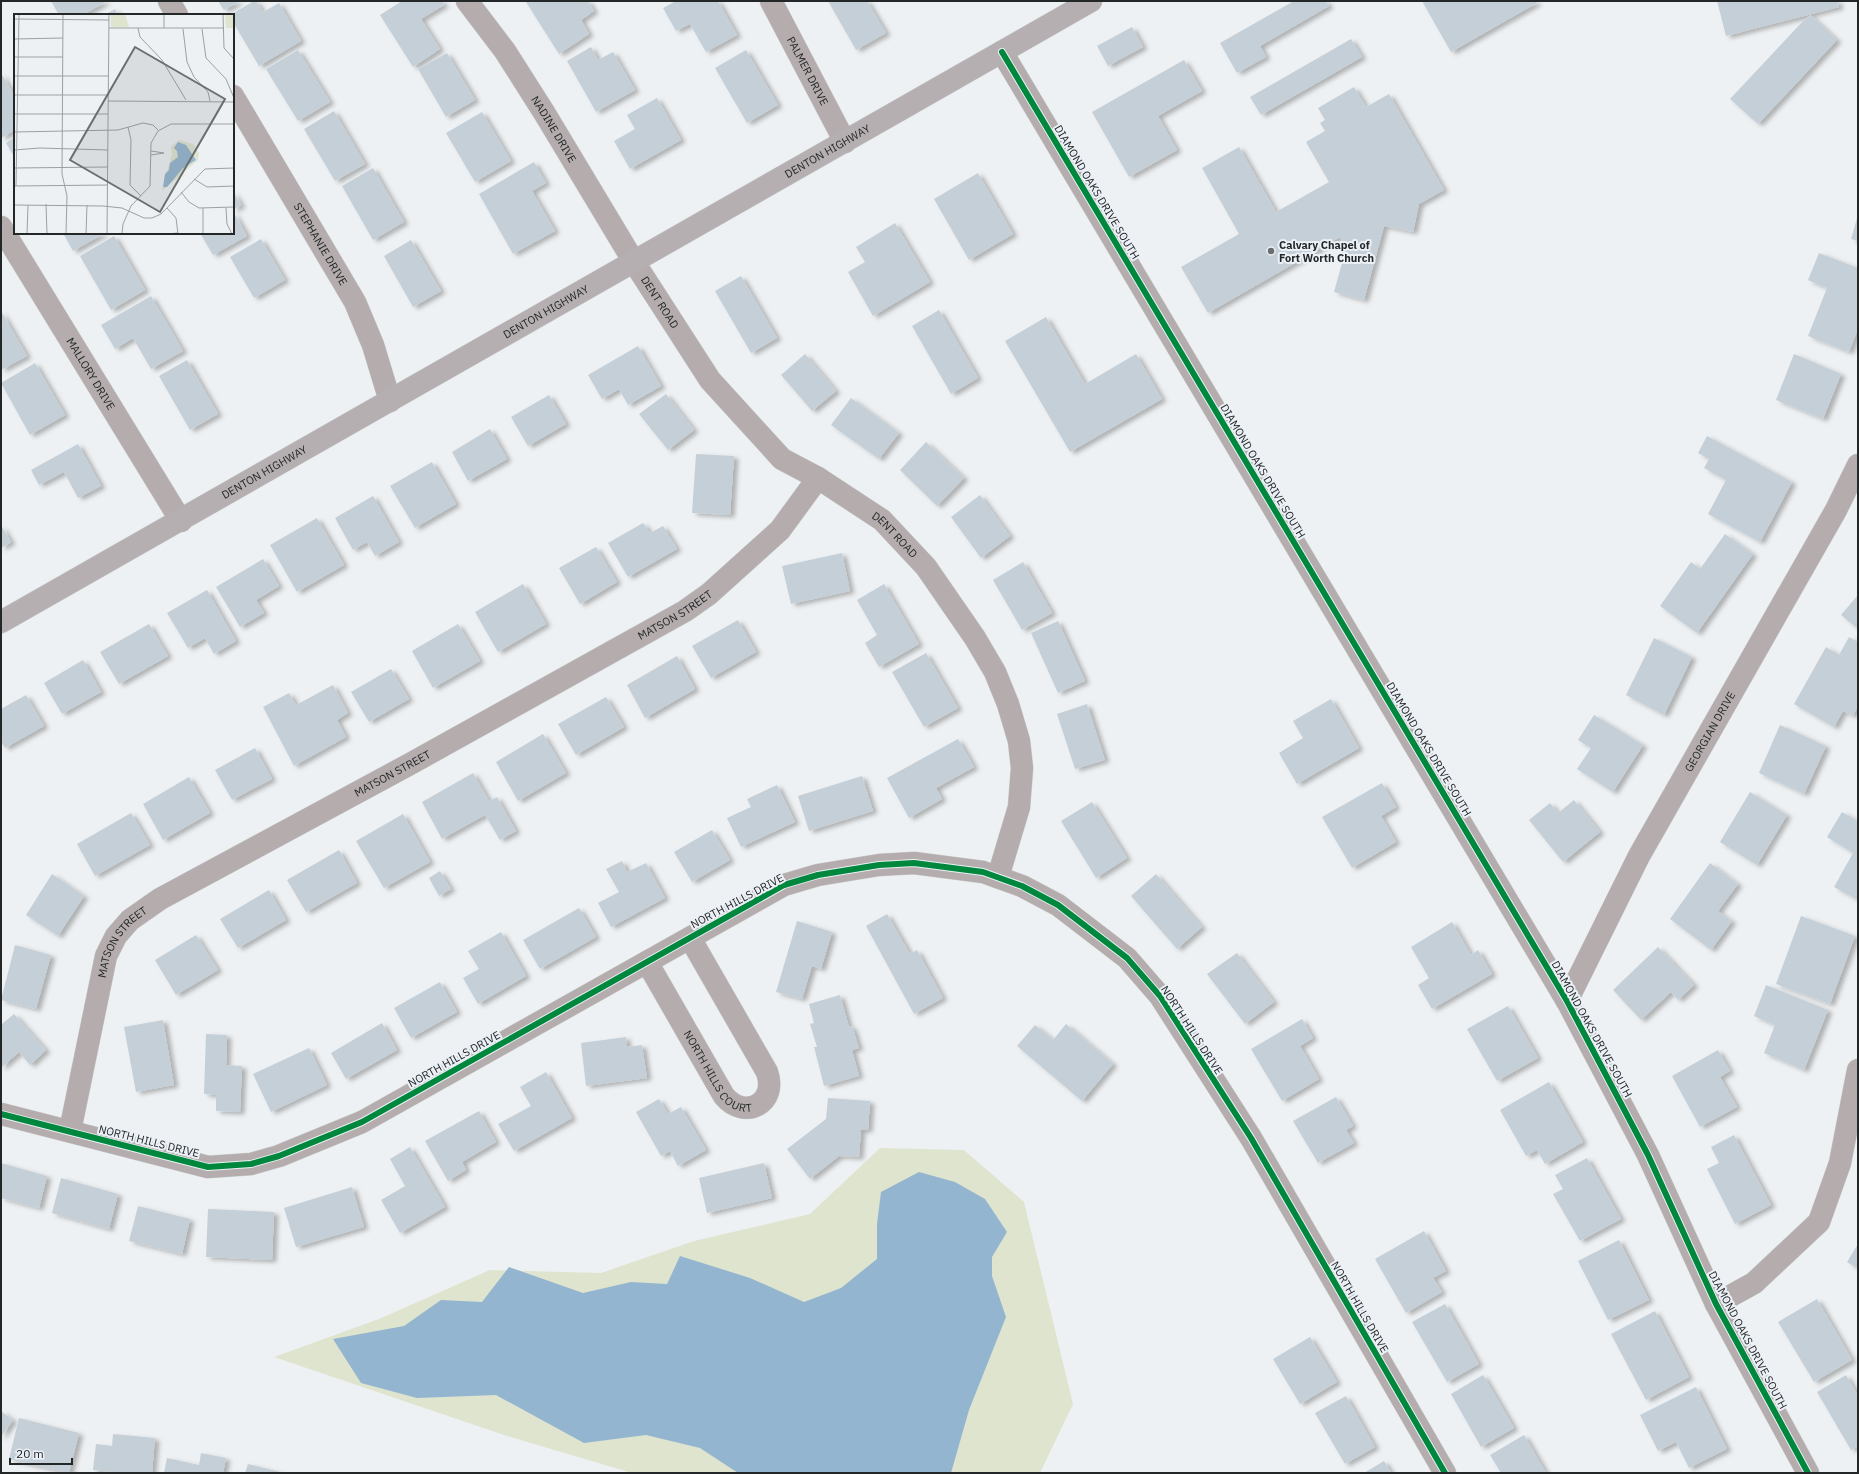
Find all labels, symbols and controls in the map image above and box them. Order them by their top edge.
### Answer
inset map [14,14,234,234]
street label: PALMER DRIVE [784,34,832,108]
street label: NADINE DRIVE [528,93,579,165]
street label: DENTON HIGHWAY [782,121,873,181]
street label: DIAMOND OAKS DRIVE SOUTH [1051,122,1143,262]
street label: STEPHANIE DRIVE [291,200,351,288]
place label: Calvary Chapel of Fort Worth Church [1279,238,1374,265]
marker: Calvary Chapel of Fort Worth Church [1266,246,1276,256]
street label: DENT ROAD [638,273,682,331]
street label: DENTON HIGHWAY [501,281,591,342]
street label: MALLORY DRIVE [63,335,118,412]
street label: DIAMOND OAKS DRIVE SOUTH [1217,401,1309,541]
street label: DENTON HIGHWAY [219,442,310,502]
street label: DENT ROAD [869,508,921,561]
street label: MATSON STREET [635,587,715,643]
street label: DIAMOND OAKS DRIVE SOUTH [1383,679,1475,819]
street label: GEORGIAN DRIVE [1681,689,1738,774]
street label: MATSON STREET [352,747,434,800]
street label: NORTH HILLS DRIVE [688,871,786,931]
street label: MATSON STREET [95,903,150,979]
street label: DIAMOND OAKS DRIVE SOUTH [1549,958,1635,1100]
street label: NORTH HILLS DRIVE [1158,983,1226,1077]
street label: NORTH HILLS DRIVE [406,1028,502,1090]
street label: NORTH HILLS COURT [681,1028,753,1115]
street label: NORTH HILLS DRIVE [97,1122,201,1160]
street label: NORTH HILLS DRIVE [1328,1259,1392,1355]
street label: DIAMOND OAKS DRIVE SOUTH [1706,1269,1790,1411]
scale bar [10,1440,72,1466]
text: 20 m [16,1446,44,1461]

